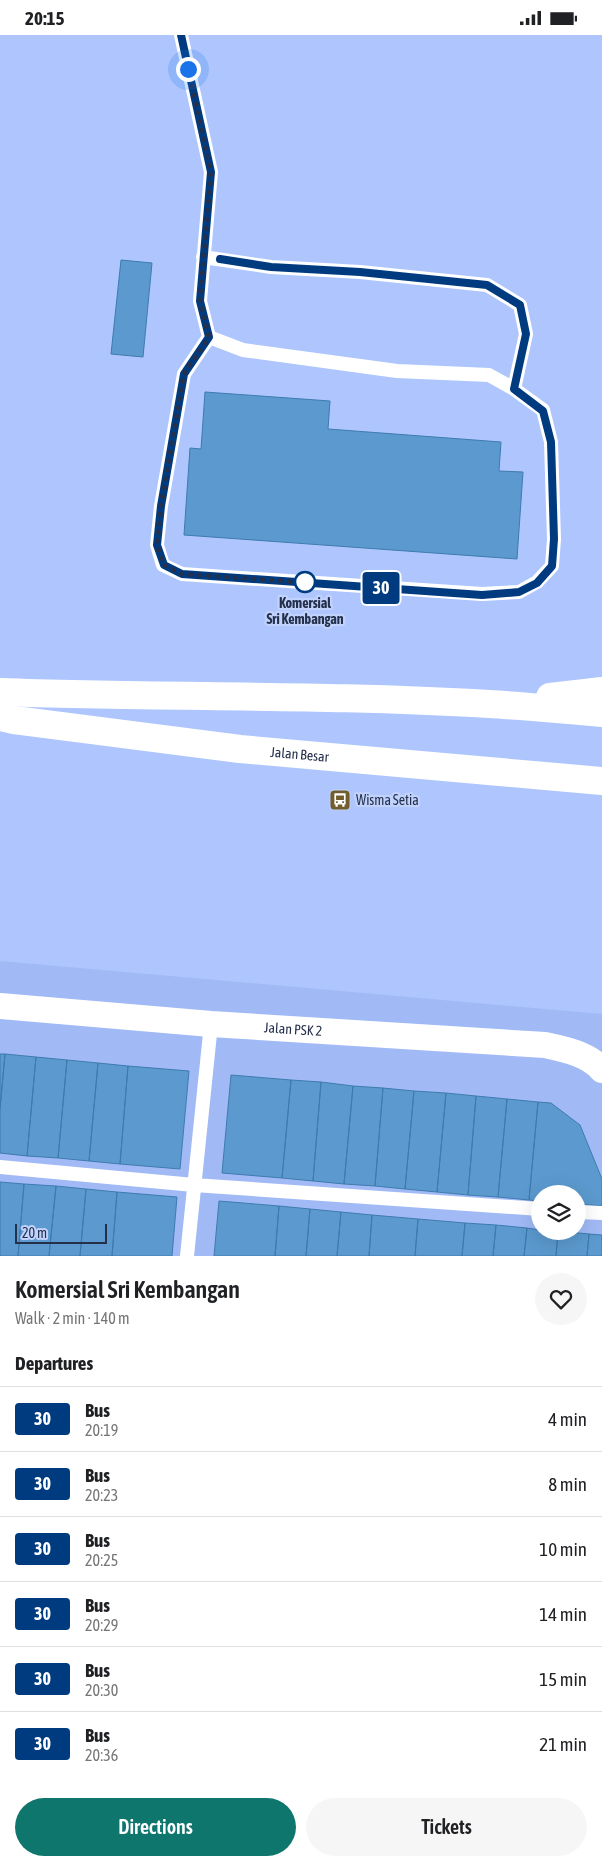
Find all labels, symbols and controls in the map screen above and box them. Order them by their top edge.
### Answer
text: 20:15 [25,7,64,29]
your location [176,57,201,82]
marker: Komersial Sri Kembangan [294,571,316,593]
line badge: 30 [358,572,404,604]
text: 30 [373,577,389,598]
place label: Komersial Sri Kembangan [266,595,344,627]
street label: Jalan Besar [270,744,330,765]
bus stop icon: Wisma Setia [328,788,352,812]
place label: Wisma Setia [356,792,419,808]
street label: Jalan PSK 2 [264,1019,323,1039]
map controls [531,1185,586,1240]
button: layers [531,1185,586,1240]
scale bar [15,1221,108,1244]
text: 20 m [22,1225,47,1241]
button: heart [535,1273,587,1325]
text: Komersial Sri Kembangan [15,1276,240,1303]
text: Walk · 2 min · 140 m [15,1309,129,1327]
text: Departures [15,1352,93,1374]
text: Bus [85,1399,110,1421]
text: 30 [34,1408,51,1429]
text: 4 min [548,1408,587,1430]
text: 20:19 [85,1421,118,1439]
text: Bus [85,1464,110,1486]
text: 30 [34,1473,51,1494]
text: 8 min [548,1473,587,1495]
text: 20:23 [85,1486,118,1504]
text: Bus [85,1529,110,1551]
text: 30 [34,1538,51,1559]
text: 10 min [539,1538,587,1560]
text: 20:25 [85,1551,118,1569]
text: Bus [85,1594,110,1616]
text: 30 [34,1603,51,1624]
text: 14 min [539,1603,587,1625]
text: 20:29 [85,1616,118,1634]
text: Bus [85,1659,110,1681]
text: 30 [34,1668,51,1689]
text: 15 min [539,1668,587,1690]
text: 20:30 [85,1681,118,1699]
text: Bus [85,1724,110,1746]
text: 30 [34,1733,51,1754]
text: 21 min [539,1733,587,1755]
text: 20:36 [85,1746,118,1764]
button: Directions [15,1798,296,1856]
button: Tickets [306,1798,587,1856]

